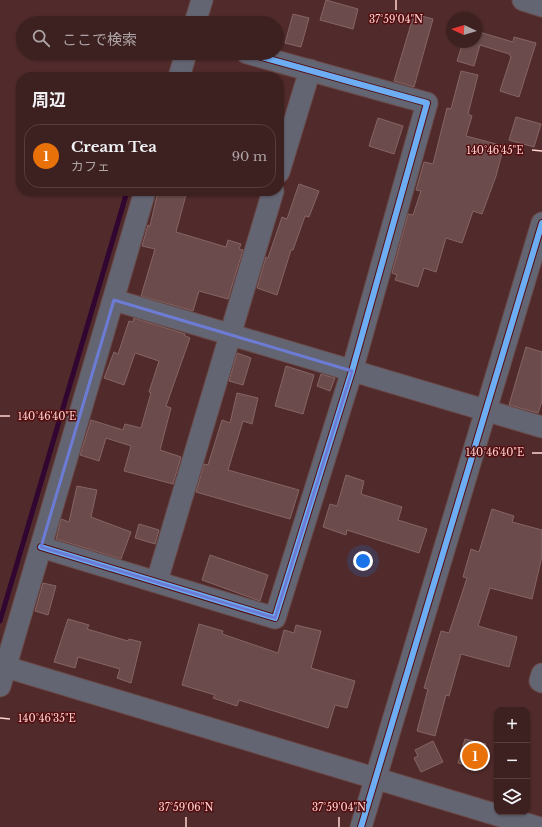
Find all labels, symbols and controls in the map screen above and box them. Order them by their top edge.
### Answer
north arrow [446,12,482,48]
text: 37°59'04"N [369,13,423,26]
search box [16,16,284,60]
icon: search [30,27,52,49]
text: ここで検索 [62,30,137,49]
text: 周辺 [32,90,66,111]
text: Cream Tea [71,137,157,156]
text: 140°46'45"E [466,144,524,157]
text: 1 [43,148,49,165]
text: 90 m [232,148,267,165]
text: カフェ [71,158,110,175]
text: 140°46'40"E [18,410,76,423]
text: 140°46'40"E [466,446,524,459]
your location [353,551,373,571]
map controls [494,707,530,815]
button: + [494,707,530,743]
text: 140°46'35"E [18,712,76,725]
pin: 1 [462,741,488,771]
button: − [494,743,530,779]
button: layers [494,779,530,815]
text: 37°59'06"N [159,801,213,814]
text: 37°59'04"N [312,801,366,814]

